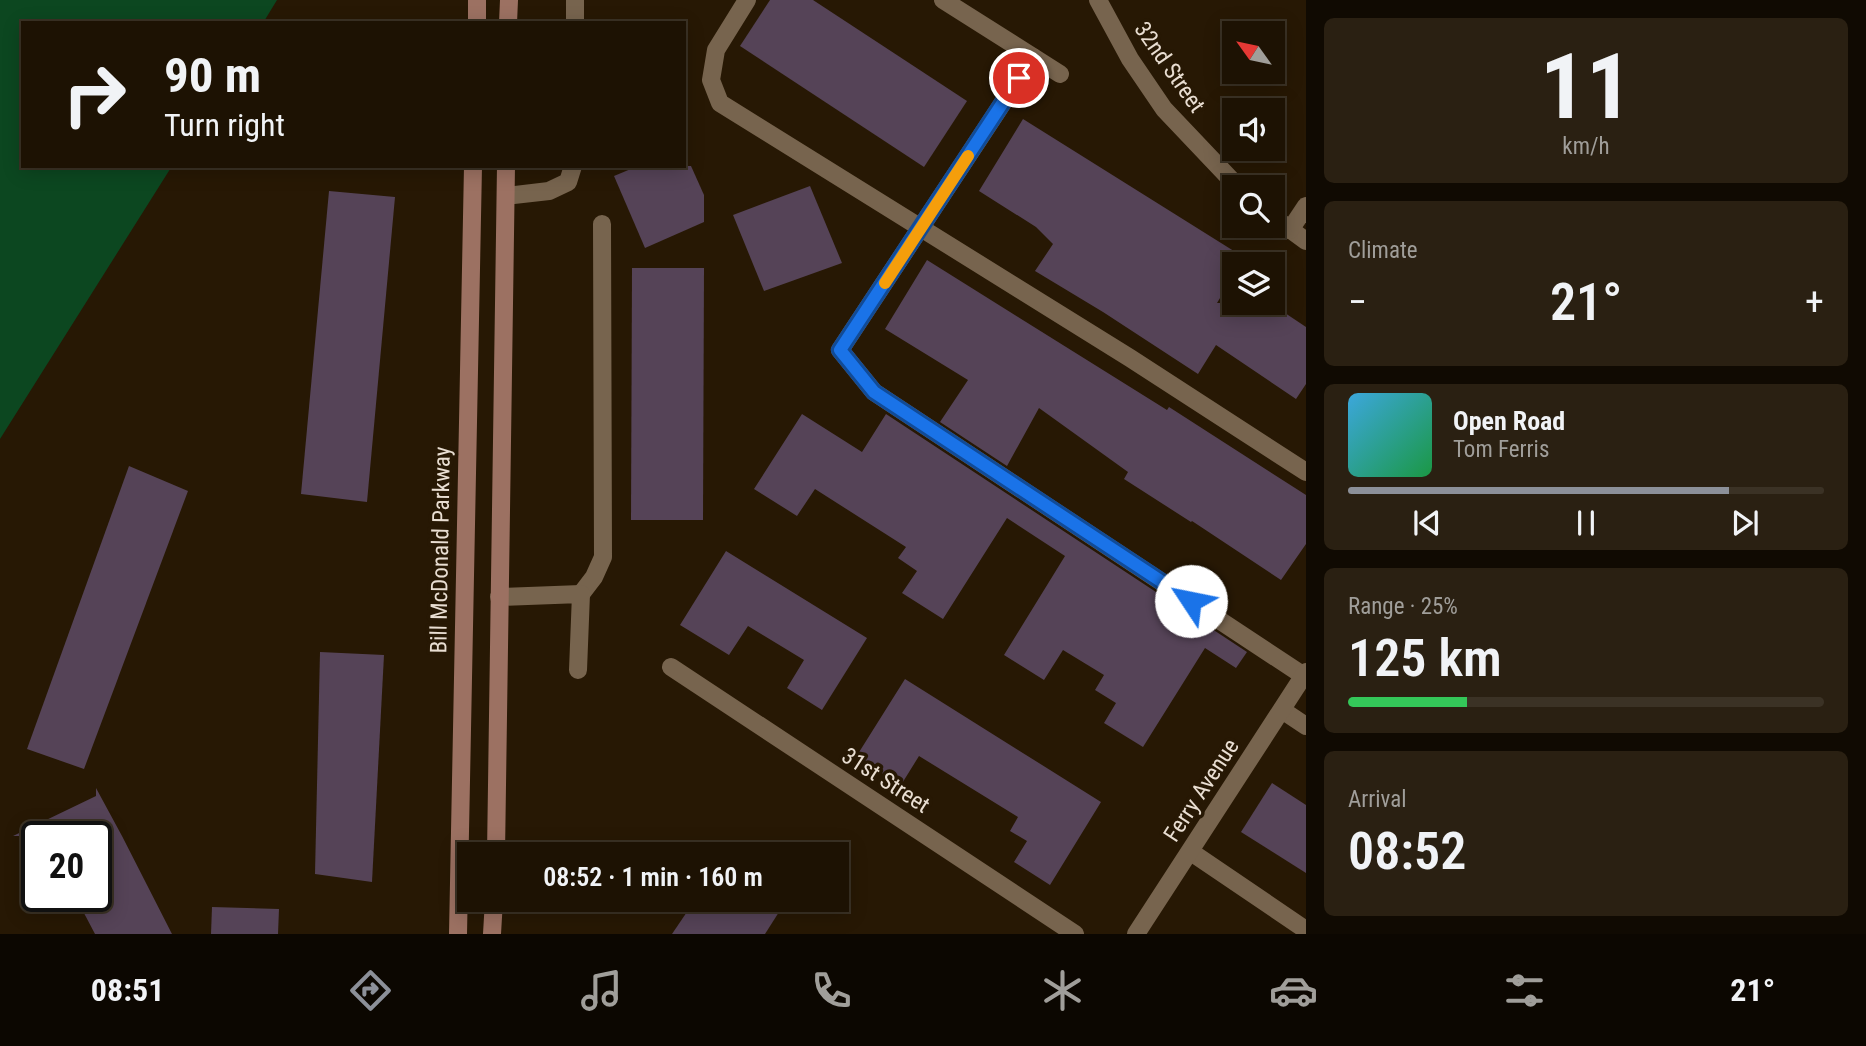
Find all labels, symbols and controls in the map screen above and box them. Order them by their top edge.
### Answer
street label: 32nd Street [1129,17,1211,118]
north arrow [1222,21,1284,84]
map controls [1222,21,1285,315]
text: 11 [1540,34,1632,140]
text: 90 m [164,47,261,104]
pin [989,48,1049,108]
icon: right [49,49,140,140]
icon: arrive [1000,59,1038,97]
button: sound [1222,98,1285,161]
text: Turn right [164,106,285,144]
text: km/h [1562,133,1610,160]
button: search [1222,175,1285,238]
text: Climate [1348,237,1418,264]
button: layers [1222,252,1285,315]
text: 21° [1550,272,1622,333]
text: − [1348,280,1367,324]
text: + [1805,280,1824,324]
text: Open Road [1453,406,1565,436]
text: Tom Ferris [1453,436,1549,463]
street label: Bill McDonald Parkway [425,446,456,654]
icon: previous [1408,504,1446,542]
icon: pause [1567,504,1605,542]
icon: next [1726,504,1764,542]
position arrow [1154,564,1228,638]
text: Range · 25% [1348,593,1458,620]
text: 125 km [1348,628,1502,689]
street label: Ferry Avenue [1158,734,1245,847]
street label: 31st Street [837,742,935,819]
text: Arrival [1348,786,1407,813]
speed limit sign: 20 [21,821,112,912]
text: 08:52 [1348,821,1466,882]
text: 08:52 · 1 min · 160 m [543,862,763,892]
icon: directions [346,966,395,1015]
icon: music [577,966,626,1015]
icon: phone [807,966,856,1015]
icon: climate [1038,966,1087,1015]
icon: car [1269,966,1318,1015]
icon: filters [1500,966,1549,1015]
text: 08:51 [91,971,164,1009]
text: 21° [1730,971,1775,1009]

